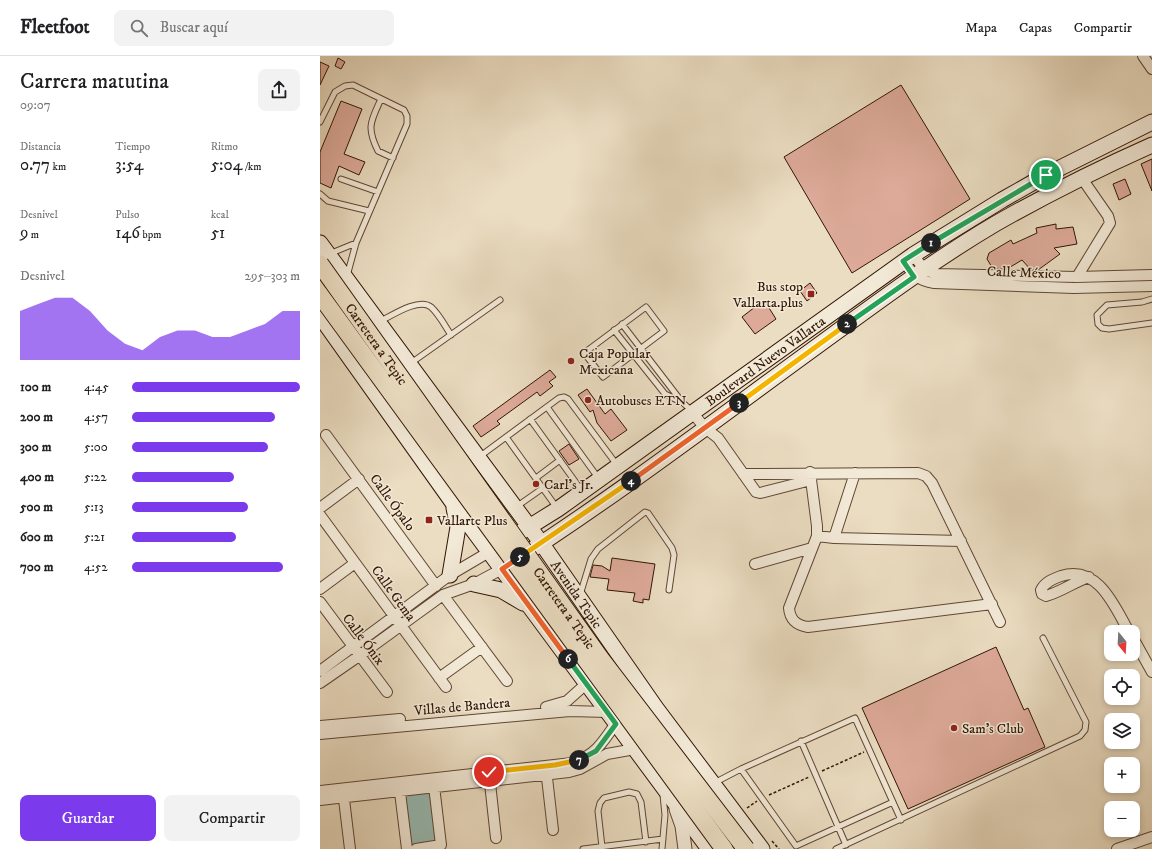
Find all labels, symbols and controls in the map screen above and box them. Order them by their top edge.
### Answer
search box [114,10,394,46]
text: Fleetfoot [20,16,90,39]
icon: search [128,17,150,39]
text: Buscar aquí [160,18,228,37]
text: Mapa [965,19,997,37]
text: Capas [1019,19,1052,37]
text: Compartir [1074,19,1132,37]
text: Carrera matutina [20,68,169,95]
button: share [258,69,300,111]
text: 09:07 [20,97,51,113]
text: Distancia [20,140,61,154]
text: Tiempo [115,140,150,154]
text: Ritmo [211,140,238,154]
text: 0.77 [20,154,50,176]
text: 3:54 [115,154,143,176]
text: 5:04 [211,154,242,176]
pin [1029,158,1063,192]
text: km [50,160,66,174]
text: /km [242,160,262,174]
icon: arrive [1035,164,1057,186]
text: Desnivel [20,208,58,222]
text: Pulso [115,208,139,222]
text: kcal [211,208,229,222]
text: 9 [20,222,28,244]
text: 146 [115,222,140,244]
text: 51 [211,222,225,244]
text: m [28,228,39,242]
text: bpm [140,228,162,242]
pin: 1 [921,233,941,253]
text: 1 [929,236,933,250]
street label: Calle México [987,263,1062,283]
text: Desnivel [20,268,65,284]
text: 295–303 m [245,268,300,284]
place label: Bus stop Vallarta.plus [732,278,803,312]
marker: Bus stop Vallarta.plus [806,289,816,299]
street label: Carretera a Tepic [341,300,411,389]
street label: Boulevard Nuevo Vallarta [702,313,829,411]
pin: 2 [837,314,857,334]
text: 2 [844,317,850,331]
place label: Caja Popular Mexicana [579,345,651,379]
marker: Caja Popular Mexicana [566,356,576,366]
text: 100 m [20,379,51,395]
text: 4:45 [84,379,109,395]
place label: Autobuses ETN [596,392,687,410]
pin: 3 [729,393,749,413]
marker: Autobuses ETN [583,395,593,405]
text: 3 [737,396,741,410]
text: 200 m [20,409,53,425]
text: 4:57 [84,409,108,425]
text: 300 m [20,439,51,455]
text: 5:00 [84,439,108,455]
text: 400 m [20,469,54,485]
text: 5:22 [84,469,107,485]
street label: Calle Ópalo [365,470,419,535]
pin: 4 [621,471,641,491]
text: 4 [628,474,634,488]
place label: Carl's Jr. [544,476,593,494]
marker: Carl's Jr. [531,479,541,489]
text: 500 m [20,499,53,515]
text: 5:13 [84,499,103,515]
place label: Vallarte Plus [436,512,508,530]
marker: Vallarte Plus [424,515,434,525]
text: 600 m [20,529,53,545]
text: 5:21 [84,529,105,545]
pin: 5 [510,547,530,567]
text: 5 [517,550,523,564]
street label: Avenida Tepic [546,557,606,632]
text: 700 m [20,559,53,575]
text: 4:52 [84,559,108,575]
street label: Calle Gema [367,562,419,625]
street label: Carretera a Tepic [528,564,599,653]
street label: Calle Ónix [338,610,389,669]
north arrow [1104,625,1140,661]
map controls [1104,625,1140,837]
pin: 6 [558,649,578,669]
text: 6 [565,652,571,666]
button: locate [1104,669,1140,705]
street label: Villas de Bandera [412,694,511,720]
button: layers [1104,713,1140,749]
place label: Sam's Club [962,720,1024,738]
marker: Sam's Club [949,723,959,733]
pin: 7 [569,750,589,770]
text: 7 [576,753,582,767]
pin [472,755,506,789]
button: + [1104,757,1140,793]
icon: check [478,761,500,783]
button: Guardar [20,795,156,841]
button: Compartir [164,795,300,841]
button: − [1104,801,1140,837]

